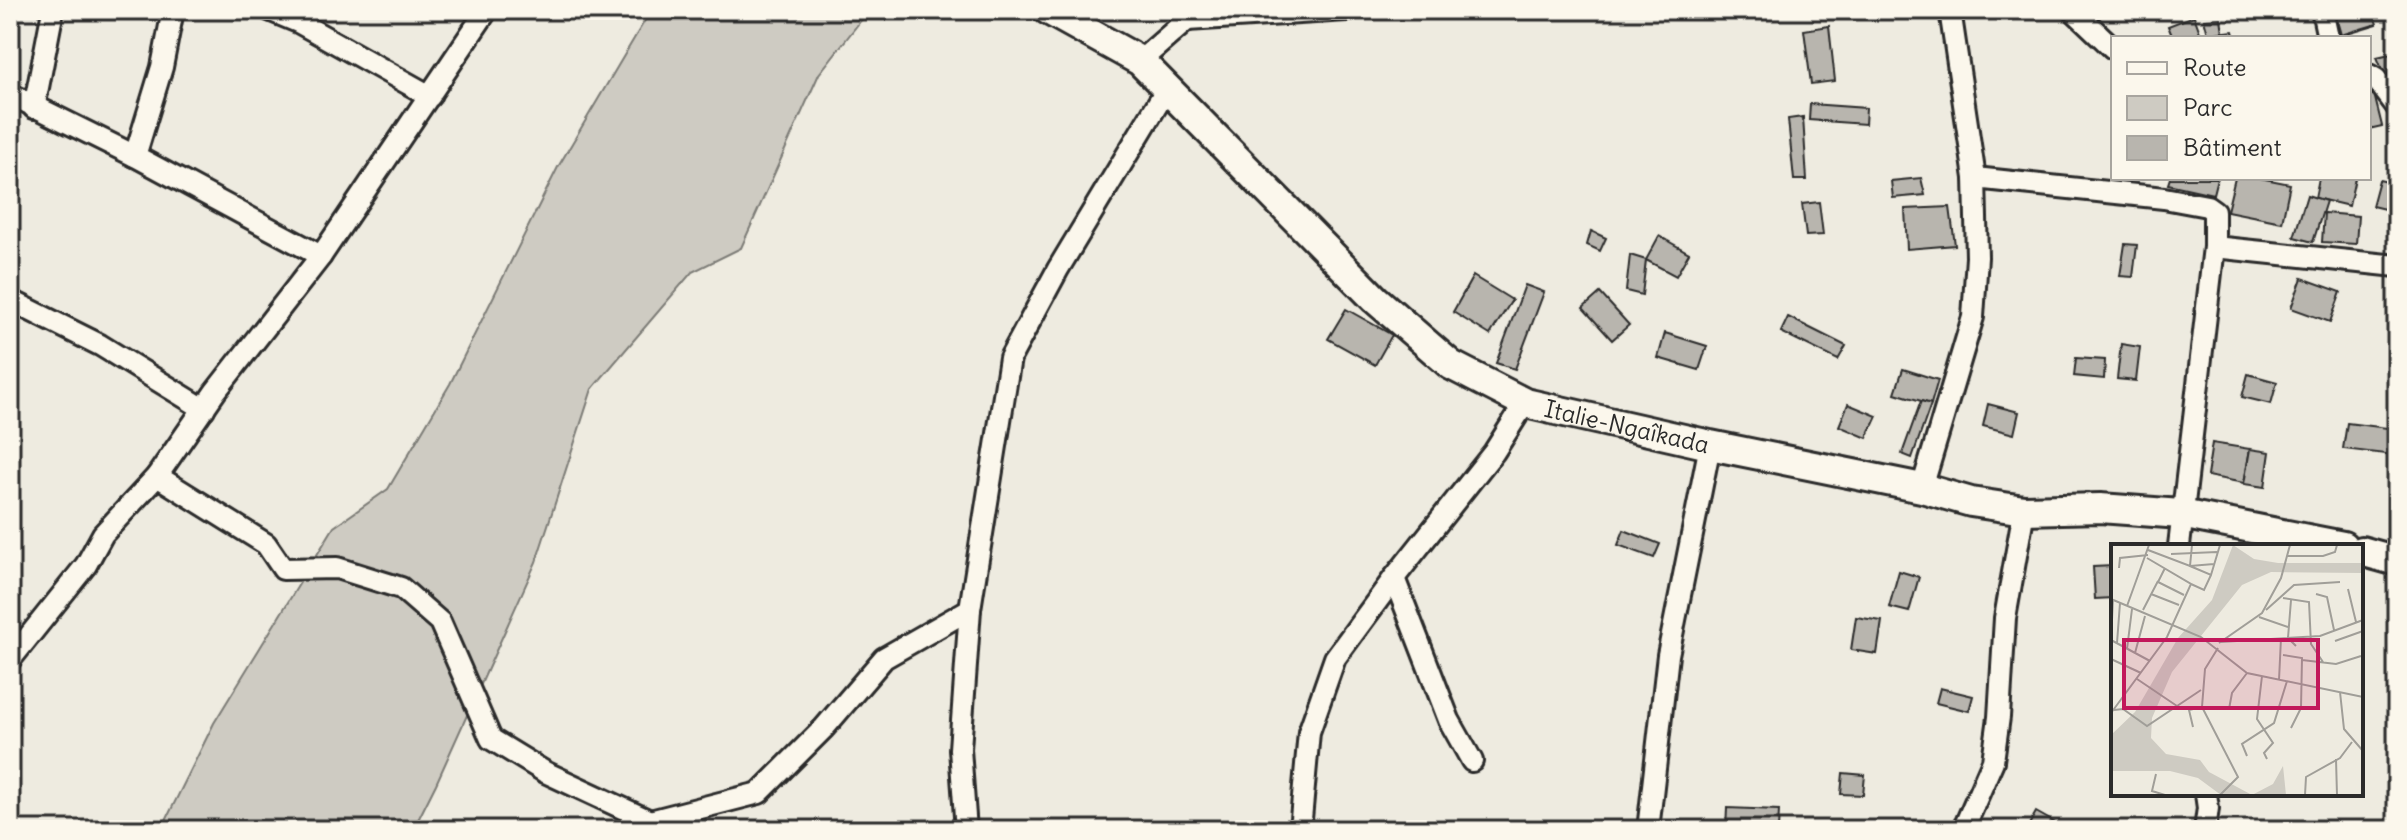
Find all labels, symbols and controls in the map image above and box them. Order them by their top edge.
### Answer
legend [2111,36,2371,180]
text: Route [2183,52,2246,82]
text: Parc [2183,92,2232,122]
text: Bâtiment [2183,132,2282,162]
street label: Italie-Ngaîkada [1542,393,1712,459]
inset map [2111,544,2363,796]

